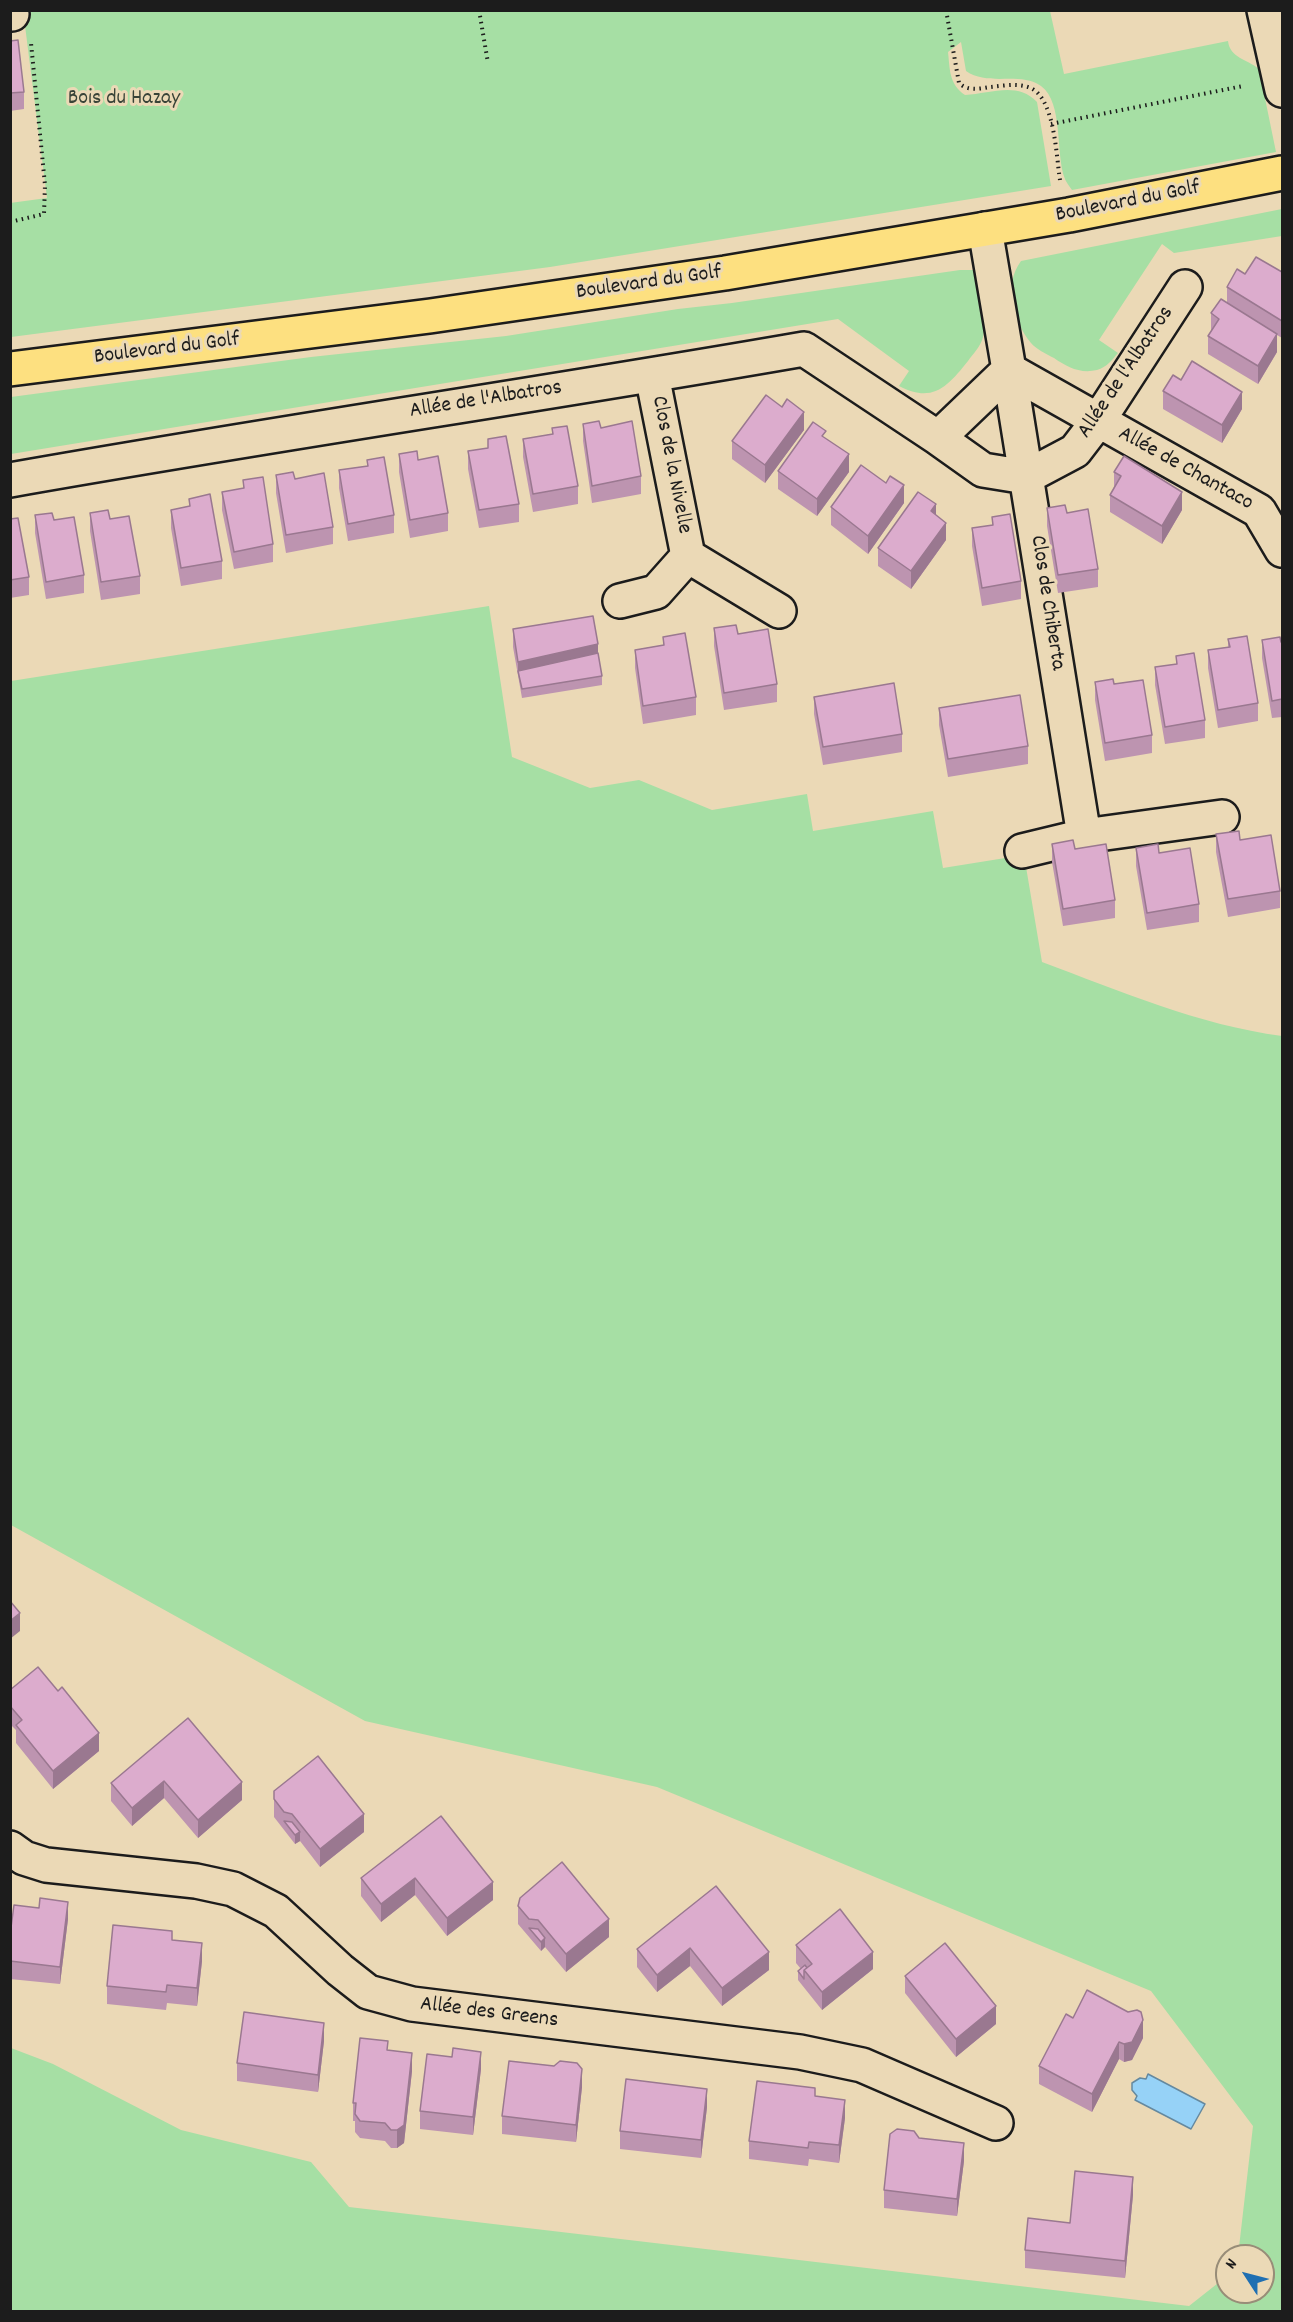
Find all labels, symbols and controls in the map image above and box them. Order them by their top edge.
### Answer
park label: Bois du Hazay [68,87,180,113]
street label: Boulevard du Golf [1054,176,1202,230]
street label: Boulevard du Golf [575,261,723,307]
street label: Allée de l'Albatros [1073,302,1181,444]
street label: Boulevard du Golf [93,328,241,372]
street label: Allée de l'Albatros [408,376,564,426]
street label: Clos de la Nivelle [644,394,696,536]
street label: Allée de Chantaco [1113,422,1257,518]
street label: Clos de Chiberta [1022,534,1070,672]
street label: Allée des Greens [418,1992,560,2036]
north arrow [1215,2244,1275,2304]
text: N [1220,2254,1243,2274]

